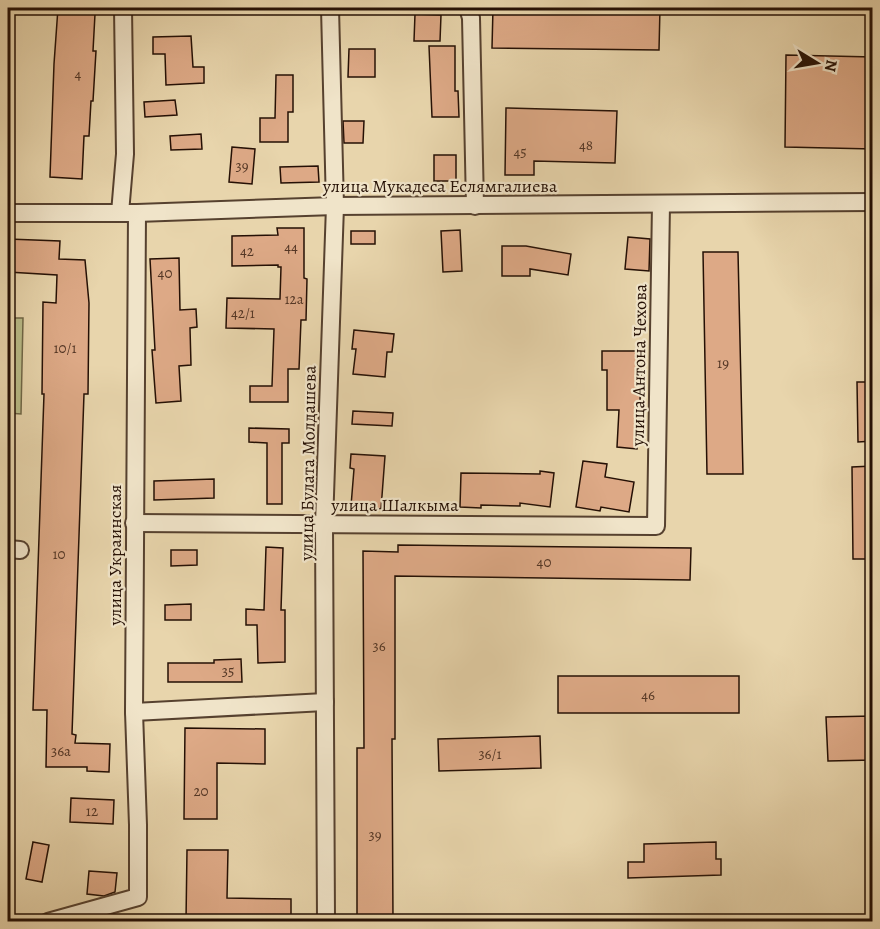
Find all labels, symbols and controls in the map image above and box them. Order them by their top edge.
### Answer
north arrow [787,33,847,93]
text: N [819,58,843,74]
house number: 4 [75,64,82,84]
house number: 48 [579,135,593,155]
house number: 45 [513,142,527,162]
house number: 39 [235,156,249,176]
street label: улица Мукадеса Еслямгалиева [322,174,558,198]
house number: 44 [284,237,298,257]
house number: 42 [240,241,254,261]
house number: 40 [158,263,172,283]
street label: улица Антона Чехова [626,283,652,447]
house number: 12а [284,289,304,309]
house number: 42/1 [231,303,255,323]
house number: 10/1 [53,338,77,358]
house number: 19 [717,353,729,373]
street label: улица Булата Молдашева [294,364,322,562]
street label: улица Украинская [103,484,127,627]
street label: улица Шалкыма [330,493,459,517]
house number: 10 [52,544,66,564]
house number: 40 [537,552,551,572]
house number: 36 [372,636,386,656]
house number: 35 [222,661,234,681]
house number: 46 [641,685,655,705]
house number: 36а [51,741,71,761]
house number: 36/1 [478,744,502,764]
house number: 20 [193,781,209,801]
house number: 12 [86,801,98,821]
house number: 39 [368,825,382,845]

